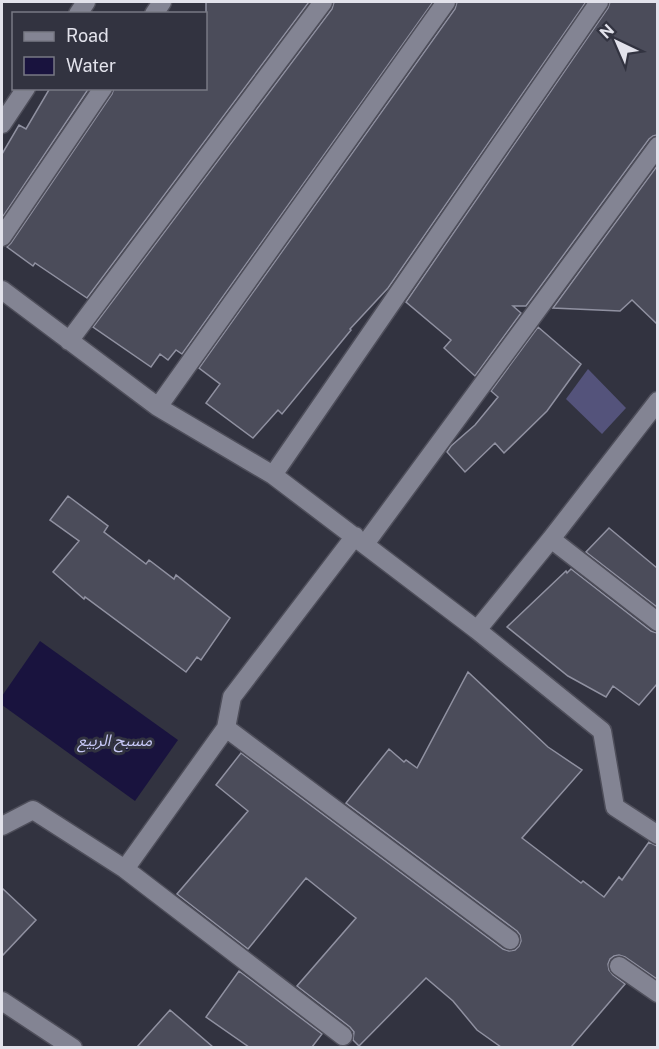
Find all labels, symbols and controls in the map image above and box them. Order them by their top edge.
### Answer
legend [12,12,207,90]
north arrow [587,12,647,72]
text: N [596,20,618,43]
text: Road [66,25,109,46]
text: Water [66,55,116,76]
water label: مسبح الربيع [77,731,153,753]

